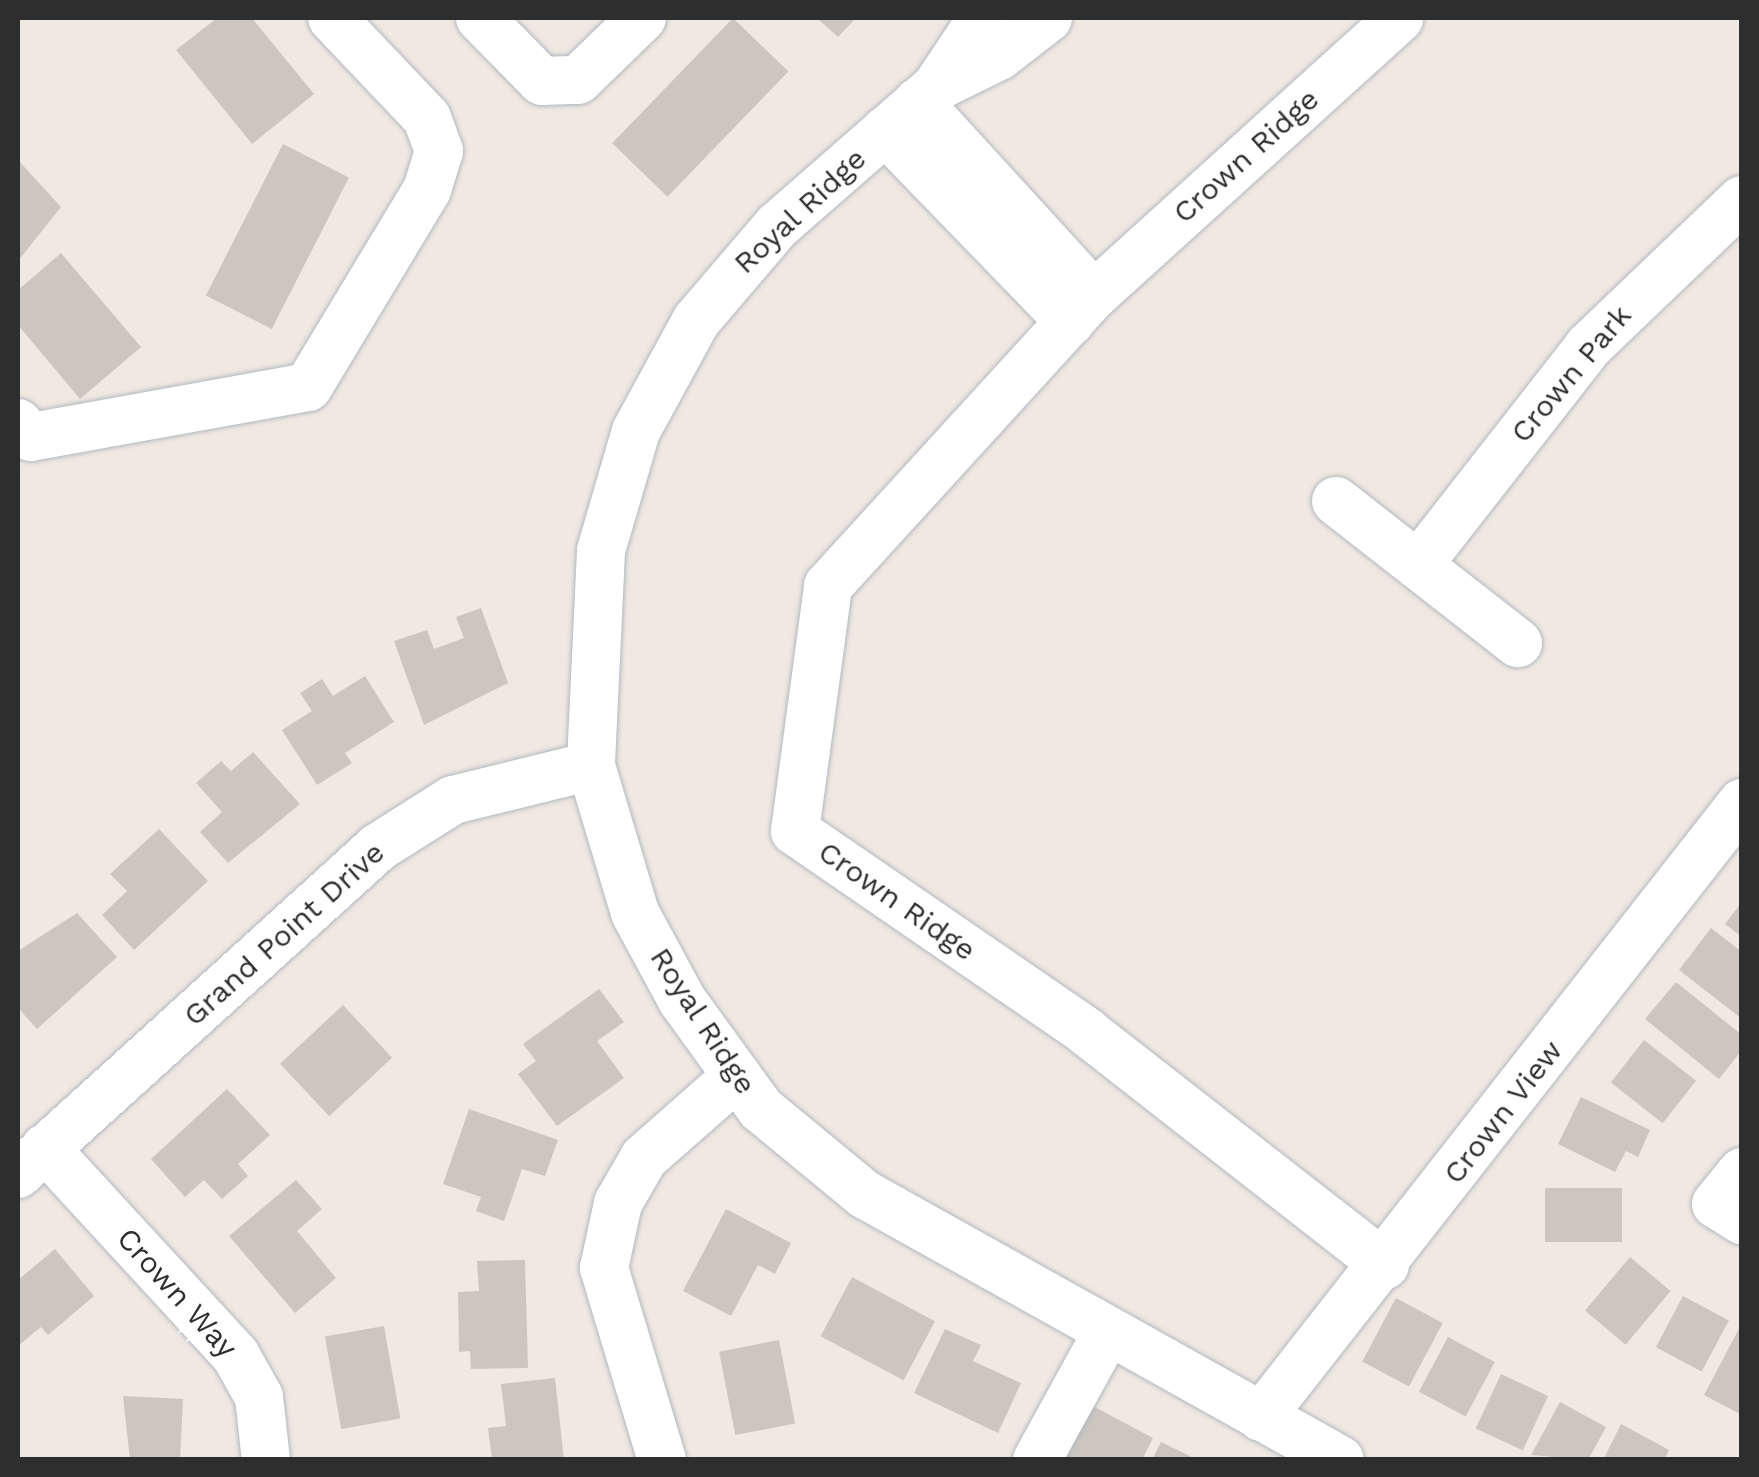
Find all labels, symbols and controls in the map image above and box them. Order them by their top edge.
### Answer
street label: Crown Ridge [1166,81,1326,231]
street label: Royal Ridge [726,140,874,282]
street label: Crown Park [1503,298,1639,450]
street label: Grand Point Drive [176,834,392,1034]
street label: Crown Ridge [811,834,983,968]
street label: Royal Ridge [642,941,764,1101]
street label: Crown View [1436,1033,1570,1191]
street label: Crown Way [109,1220,245,1366]

